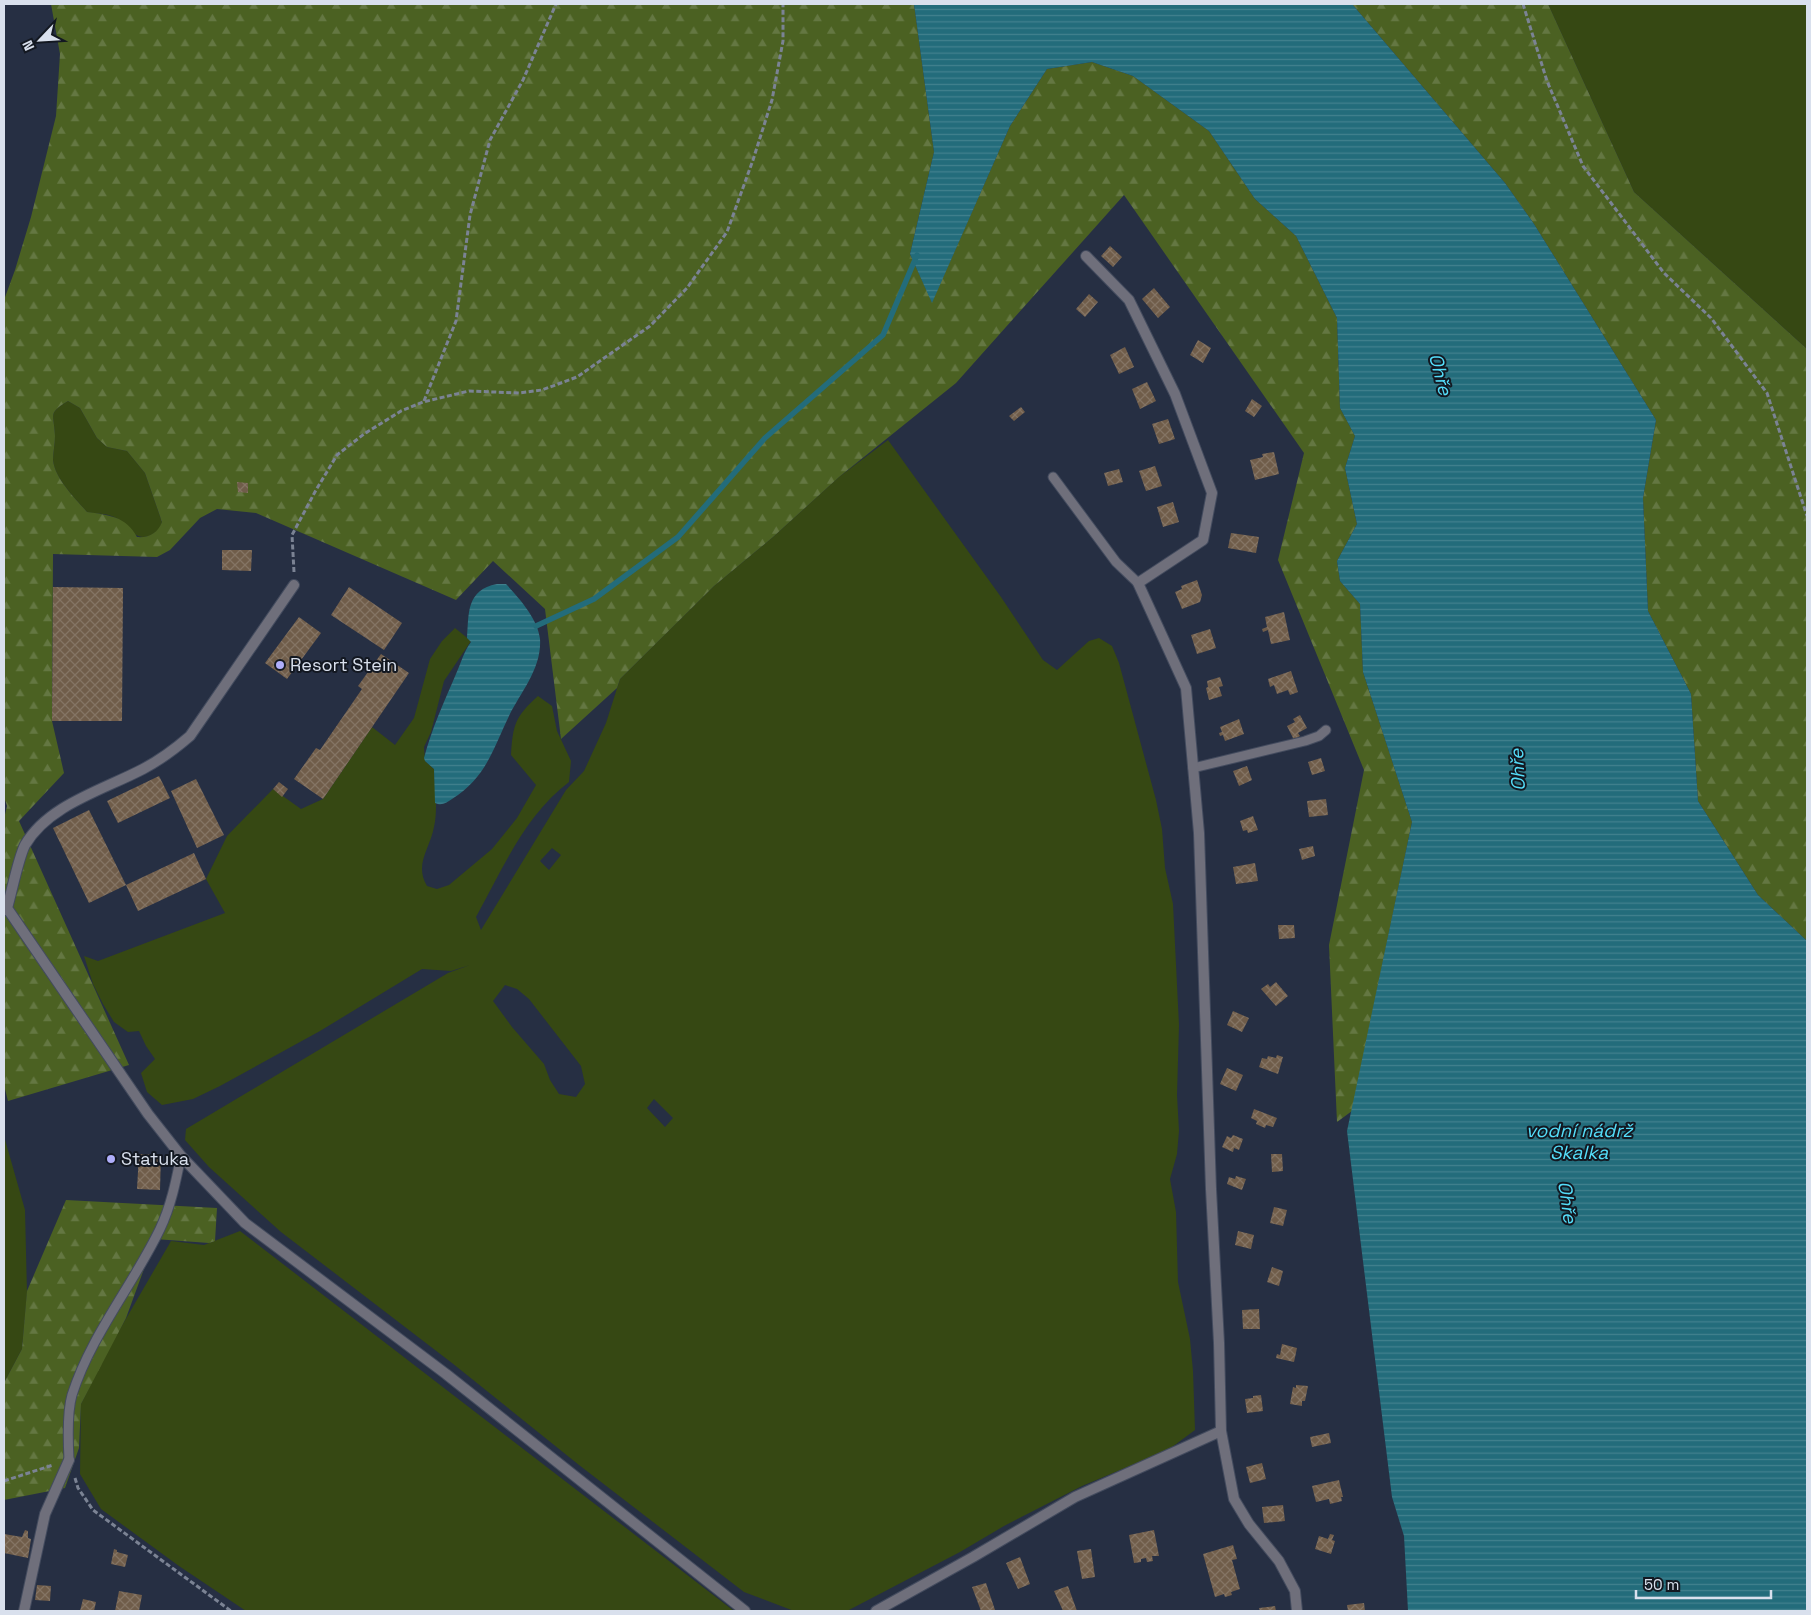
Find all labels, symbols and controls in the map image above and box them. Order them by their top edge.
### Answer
north arrow [15,15,65,65]
text: N [18,37,38,54]
water label: Ohře [1423,350,1458,399]
place label: Resort Stein [290,653,397,676]
marker: Resort Stein [274,659,286,671]
water label: Ohře [1504,747,1531,792]
water label: vodní nádrž Skalka [1526,1118,1634,1165]
place label: Statuka [121,1147,189,1170]
marker: Statuka [105,1153,117,1165]
water label: Ohře [1552,1179,1583,1226]
scale bar [1636,1568,1771,1600]
text: 50 m [1644,1575,1679,1594]

